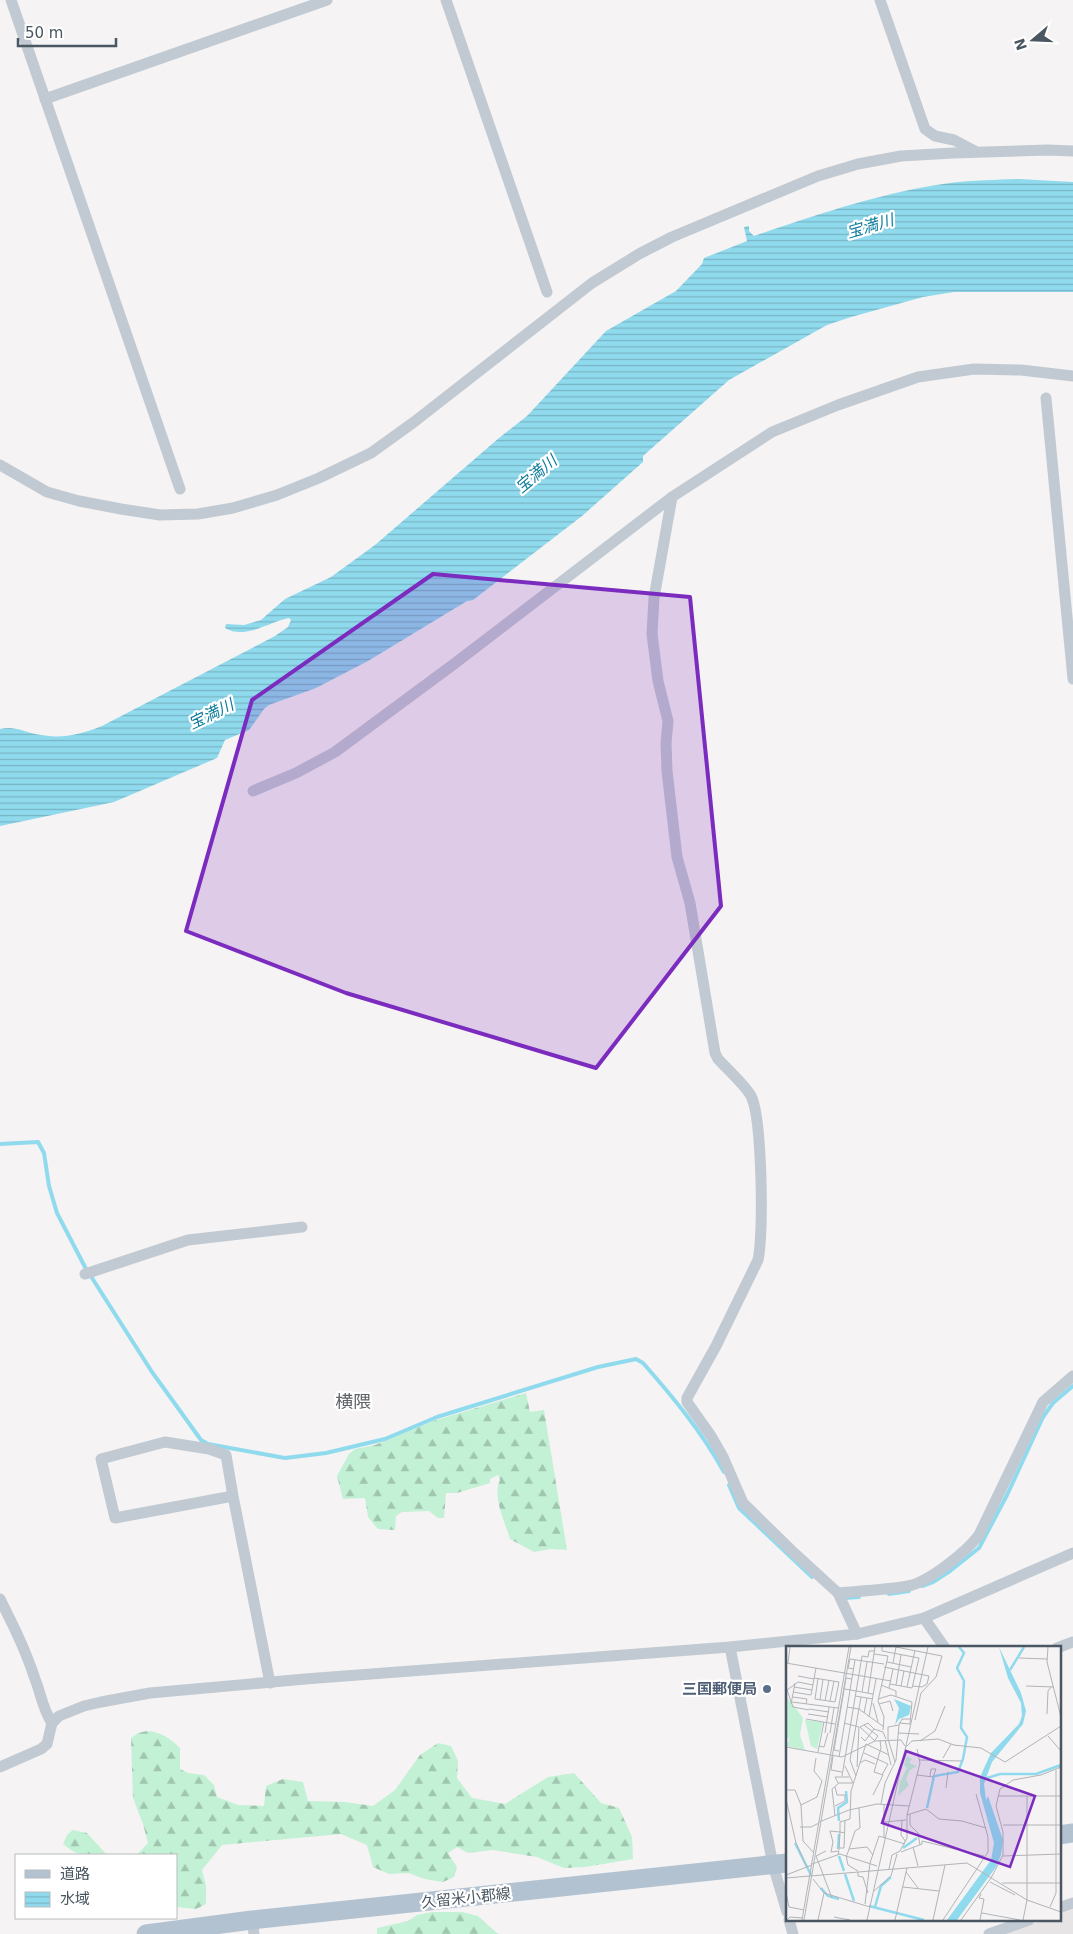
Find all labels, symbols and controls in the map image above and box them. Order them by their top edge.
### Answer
scale bar [18,15,115,47]
north arrow [1008,15,1058,65]
text: 50 m [25,24,63,42]
text: N [1011,36,1030,52]
water label: 宝満川 [844,210,898,242]
water label: 宝満川 [512,450,562,497]
water label: 宝満川 [185,694,239,733]
district label: 横隈 [335,1391,371,1412]
inset map [786,1646,1060,1922]
place label: 三国郵便局 [682,1680,757,1698]
marker: 三国郵便局 [761,1683,773,1695]
legend [15,1854,178,1919]
text: 道路 [60,1865,90,1883]
street label: 久留米小郡線 [420,1884,512,1912]
text: 水域 [60,1890,90,1908]

